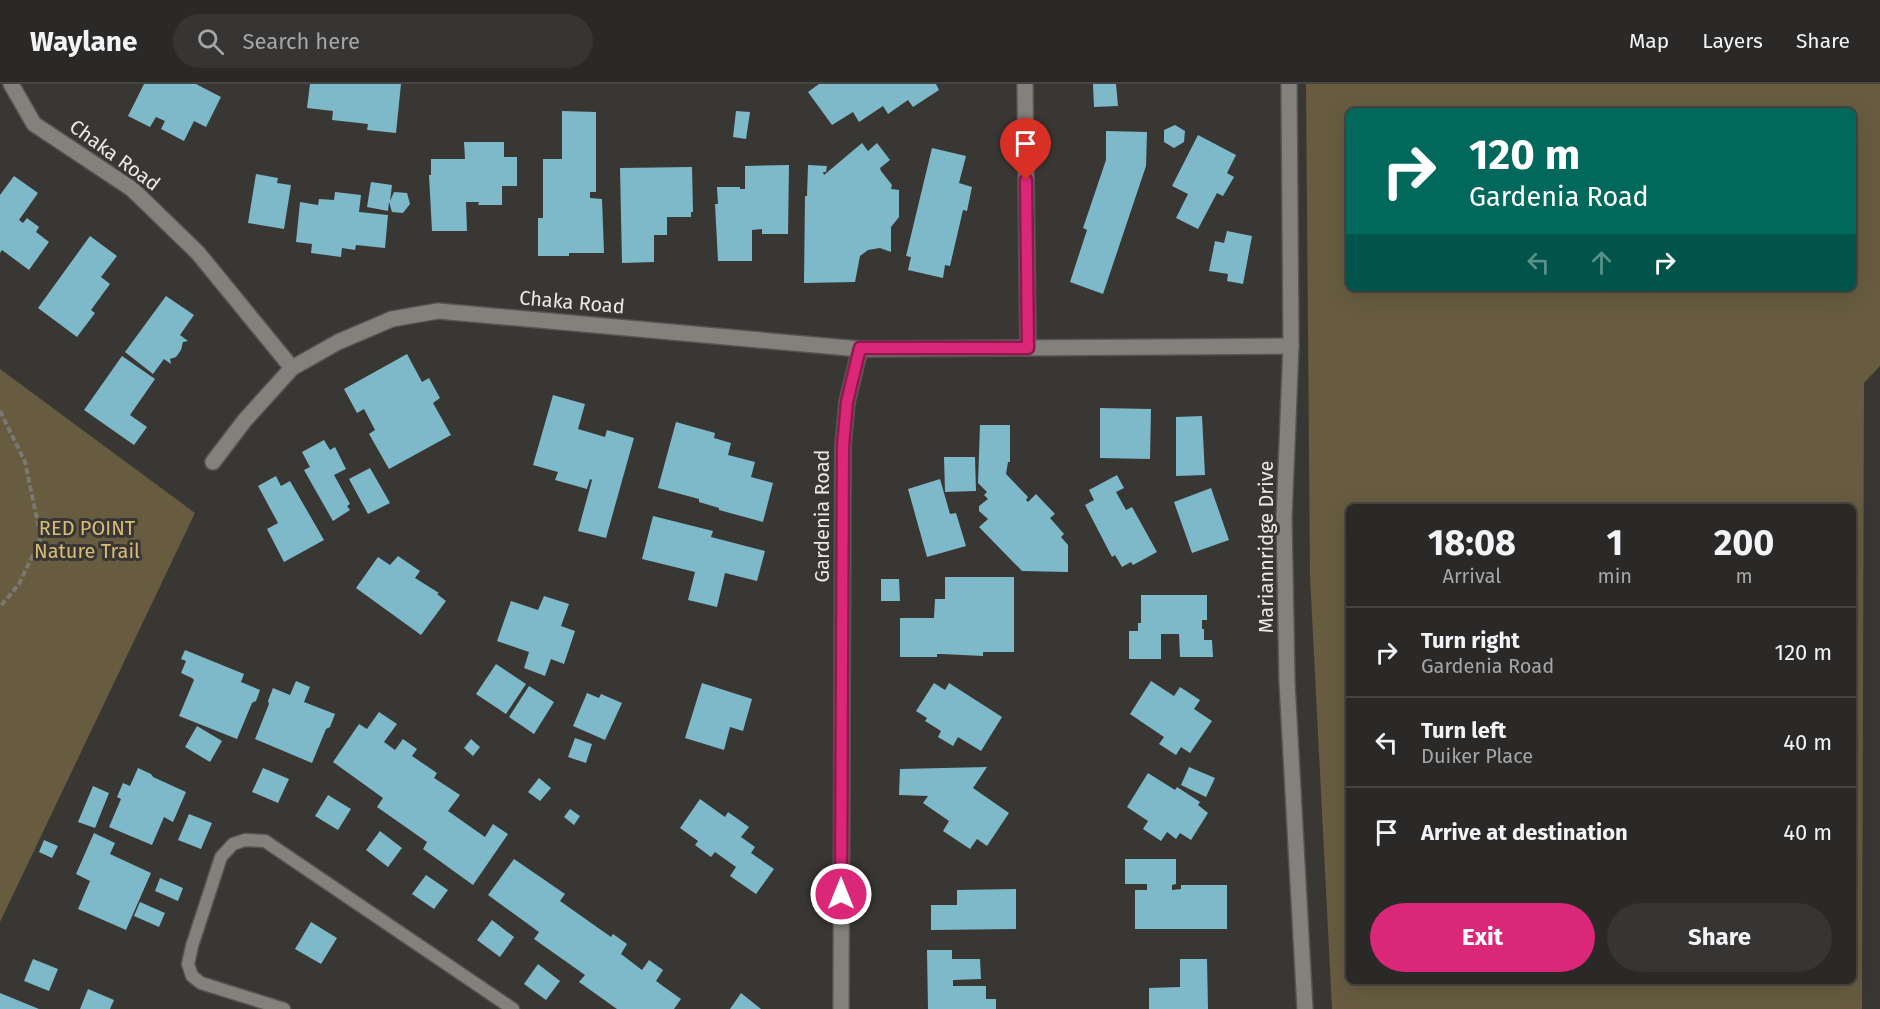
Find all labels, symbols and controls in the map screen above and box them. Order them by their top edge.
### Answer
search box [173,14,593,68]
text: Waylane [30,25,137,58]
icon: search [194,25,227,58]
text: Search here [242,28,360,55]
text: Map [1629,28,1669,54]
text: Layers [1702,28,1763,54]
text: Share [1796,28,1850,54]
street label: Chaka Road [65,114,165,196]
pin [1000,118,1051,180]
icon: arrive [1009,127,1042,160]
text: 120 m [1469,130,1580,180]
icon: right [1370,132,1448,210]
text: Gardenia Road [1469,181,1649,213]
icon: left [1522,246,1555,279]
icon: ahead [1585,246,1618,279]
icon: right [1648,246,1681,279]
street label: Chaka Road [518,285,626,319]
street label: Gardenia Road [810,449,834,583]
street label: Mariannridge Drive [1254,461,1278,633]
park label: RED POINT Nature Trail [34,516,140,563]
text: 18:08 [1428,521,1516,565]
text: 1 [1606,521,1623,565]
text: 200 [1714,521,1774,565]
text: Arrival [1442,564,1501,588]
text: min [1598,564,1632,588]
text: m [1735,564,1753,588]
text: Turn right [1421,627,1520,654]
icon: right [1370,636,1403,669]
text: 120 m [1775,639,1832,666]
text: Gardenia Road [1421,654,1554,678]
text: Turn left [1421,717,1506,744]
icon: left [1370,726,1403,759]
text: 40 m [1783,729,1832,756]
text: Duiker Place [1421,744,1533,768]
icon: arrive [1370,816,1403,849]
text: Arrive at destination [1421,819,1628,846]
text: 40 m [1783,819,1832,846]
position arrow [809,862,873,926]
button: Exit [1370,903,1595,972]
button: Share [1607,903,1832,972]

